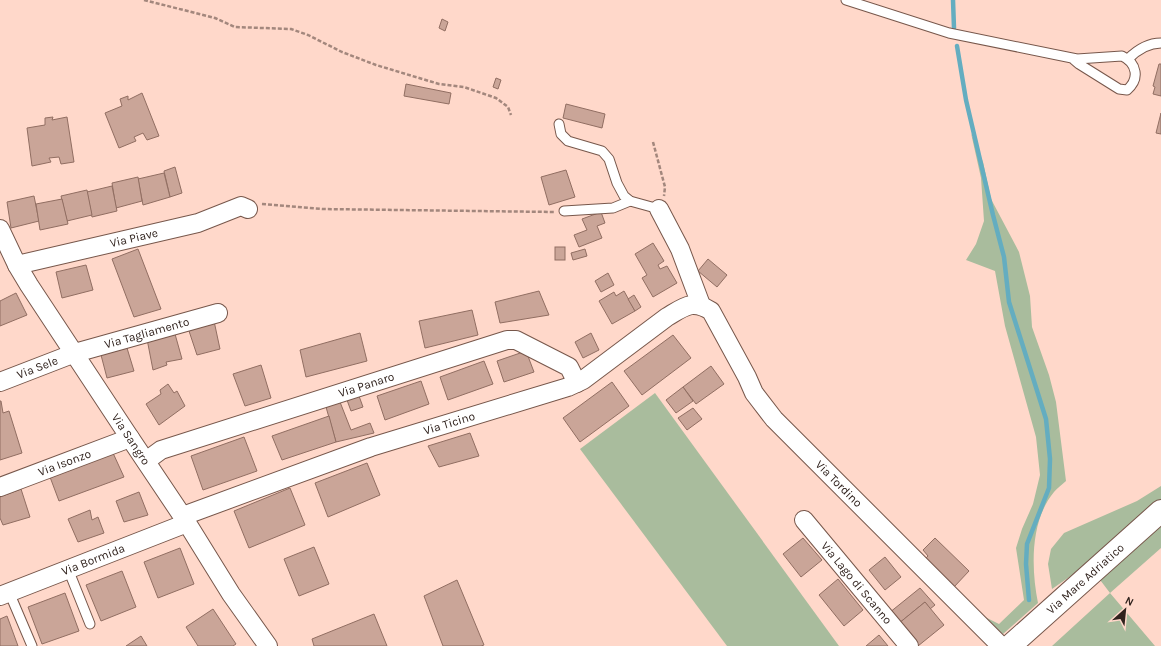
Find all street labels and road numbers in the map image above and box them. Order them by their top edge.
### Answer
street label: Via Piave [109,226,159,250]
street label: Via Tagliamento [103,314,191,351]
street label: Via Sele [15,353,60,382]
street label: Via Panaro [337,369,396,400]
street label: Via Ticino [422,409,477,438]
street label: Via Sangro [109,411,153,468]
street label: Via Isonzo [36,446,93,479]
street label: Via Tordino [813,458,865,510]
street label: Via Lago di Scanno [818,539,895,627]
street label: Via Mare Adriatico [1044,540,1127,617]
street label: Via Bormida [60,541,127,578]

